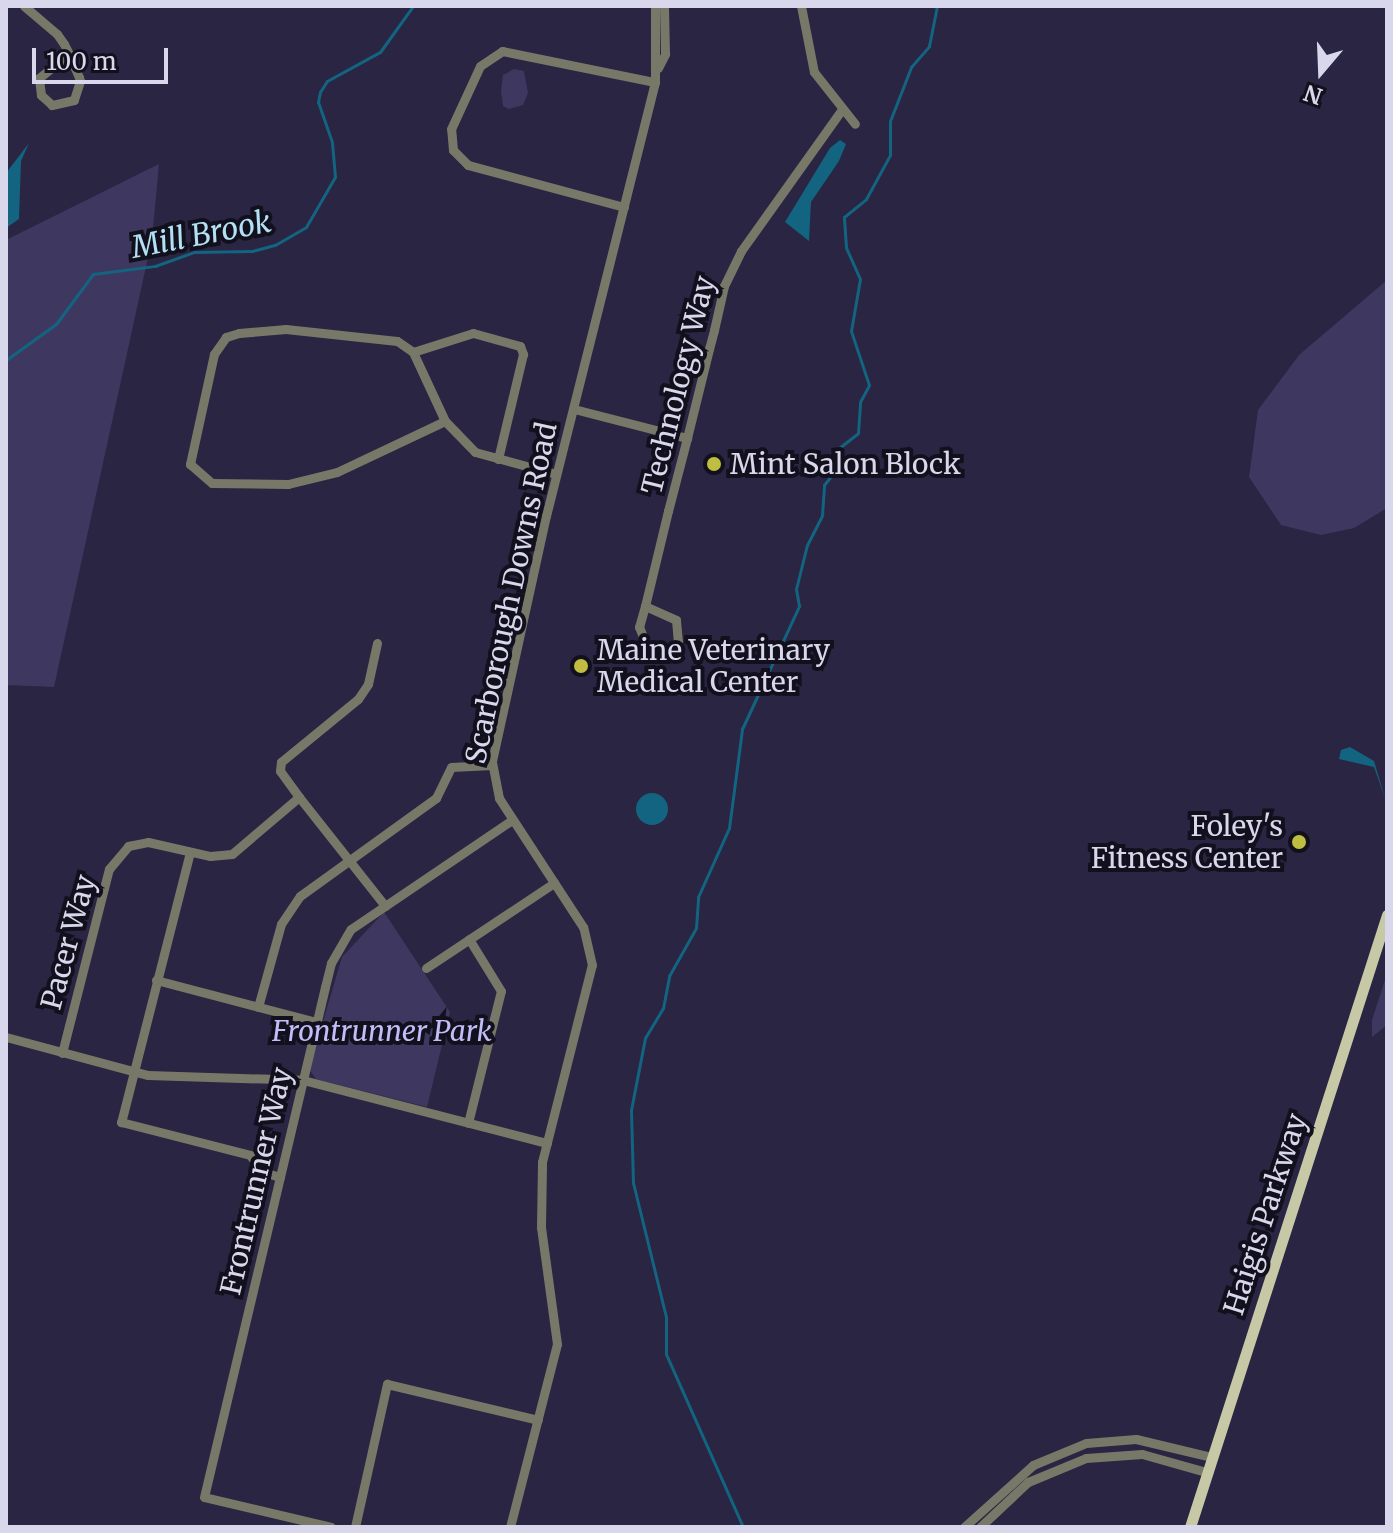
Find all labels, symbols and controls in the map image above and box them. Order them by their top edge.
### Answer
scale bar [36,32,172,82]
north arrow [1281,32,1361,112]
text: 100 m [46,46,116,77]
text: N [1300,79,1326,111]
water label: Mill Brook [128,203,274,265]
street label: Technology Way [635,272,721,498]
street label: Scarborough Downs Road [458,419,564,767]
place label: Mint Salon Block [730,447,961,481]
marker: Mint Salon Block [705,455,723,473]
place label: Maine Veterinary Medical Center [597,633,830,699]
marker: Maine Veterinary Medical Center [572,657,590,675]
place label: Foley's Fitness Center [1091,809,1283,875]
marker: Foley's Fitness Center [1290,833,1308,851]
street label: Pacer Way [34,871,102,1013]
park label: Frontrunner Park [272,1014,492,1048]
street label: Frontrunner Way [214,1064,298,1298]
street label: Haigis Parkway [1217,1109,1313,1319]

